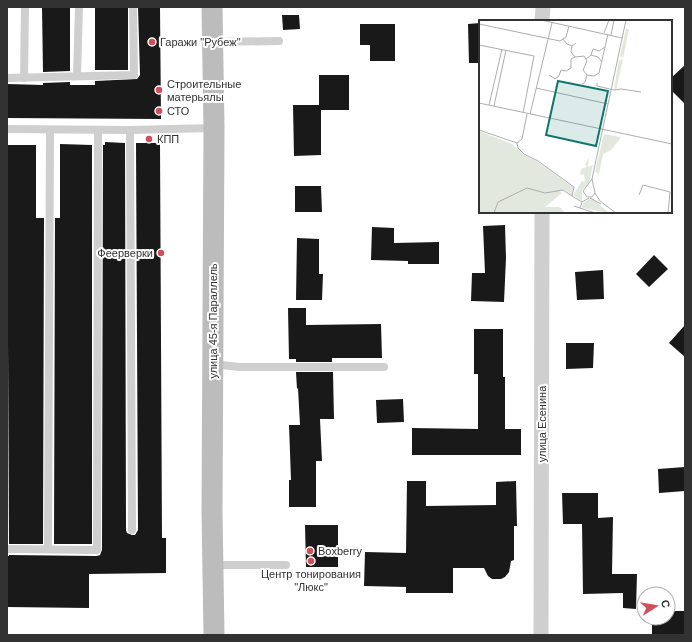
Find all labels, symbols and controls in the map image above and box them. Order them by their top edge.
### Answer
inset map [479,20,672,213]
place label: Гаражи "Рубеж" [160,36,241,48]
marker: Гаражи "Рубеж" [147,37,157,47]
place label: Строительные матерьялы [167,78,241,103]
marker: Строительные матерьялы [154,85,164,95]
place label: СТО [167,105,190,117]
marker: СТО [154,106,164,116]
place label: КПП [157,133,179,145]
marker: КПП [144,134,154,144]
place label: Феерверки [97,247,153,259]
marker: Феерверки [156,248,166,258]
street label: улица 45-я Параллель [207,263,219,379]
street label: улица Есенина [536,385,548,462]
place label: Boxberry [318,545,363,557]
marker: Boxberry [305,546,315,556]
marker: Центр тонирования "Люкс" [306,556,316,566]
place label: Центр тонирования "Люкс" [261,568,361,593]
north arrow [636,586,676,626]
text: С [659,599,672,609]

